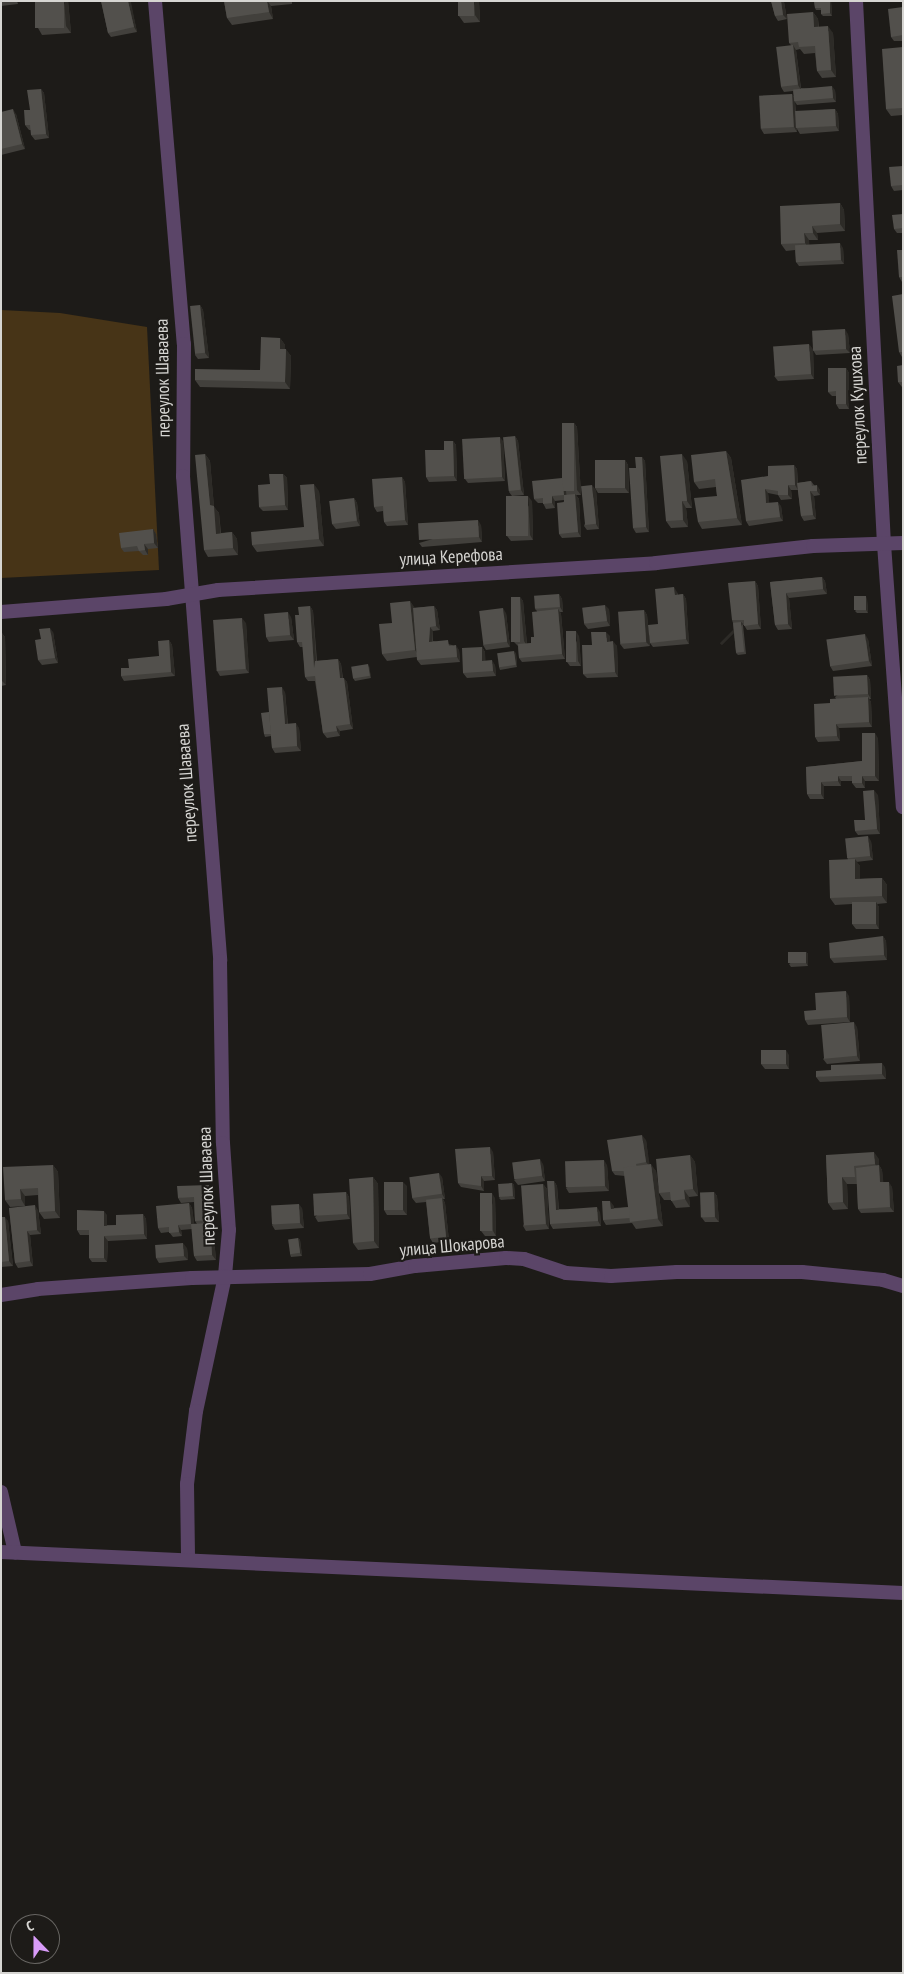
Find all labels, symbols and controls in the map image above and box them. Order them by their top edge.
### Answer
street label: переулок Шаваева [151,318,175,438]
street label: переулок Кушхова [844,345,872,465]
street label: улица Керефова [399,544,503,570]
street label: переулок Шаваева [172,723,202,843]
street label: переулок Шаваева [194,1126,220,1246]
street label: улица Шокарова [399,1231,505,1261]
north arrow [10,1914,60,1964]
text: С [23,1916,36,1936]

